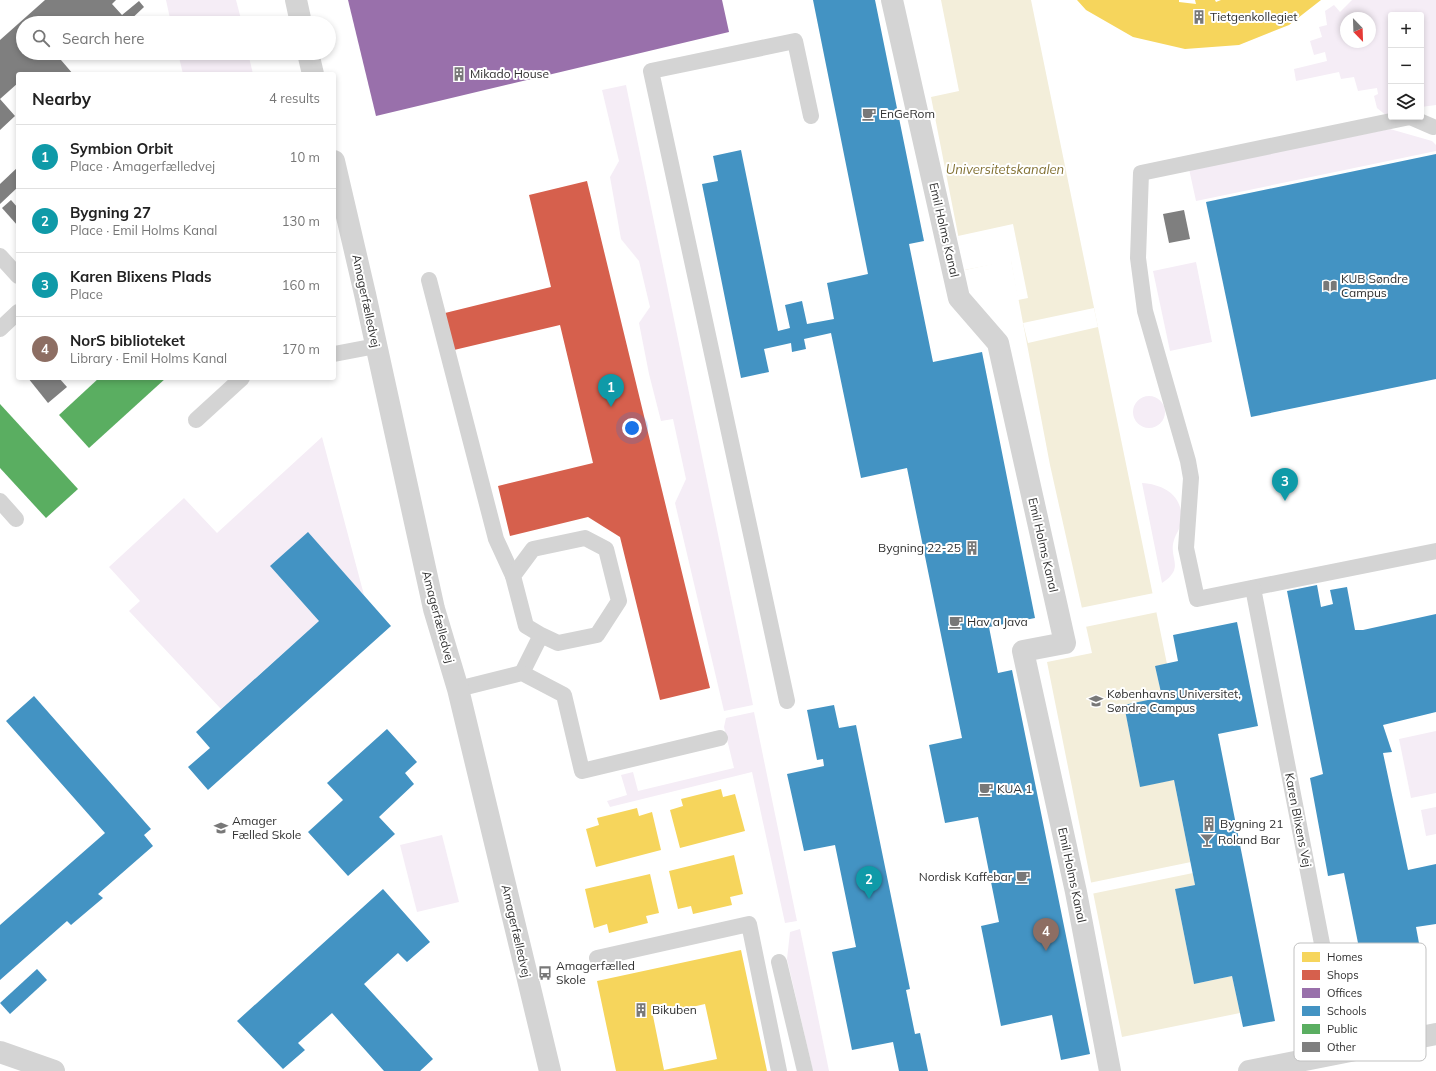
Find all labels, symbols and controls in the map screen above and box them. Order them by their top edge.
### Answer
building icon: Tietgenkollegiet [1191,9,1207,25]
place label: Tietgenkollegiet [1210,9,1298,24]
north arrow [1340,12,1376,48]
map controls [1388,12,1424,120]
button: + [1388,12,1424,48]
search box [16,16,336,60]
icon: search [30,27,52,49]
text: Search here [62,29,144,48]
button: − [1388,48,1424,84]
building icon: Mikado House [451,66,467,82]
place label: Mikado House [470,66,549,81]
button: layers [1388,84,1424,120]
text: Nearby [32,88,91,109]
text: 4 results [269,90,320,106]
cafe icon: EnGeRom [861,106,877,122]
place label: EnGeRom [880,106,935,121]
text: Symbion Orbit [70,139,173,158]
text: 1 [41,149,49,165]
text: 10 m [290,149,320,165]
text: Place · Amagerfælledvej [70,158,215,174]
water label: Universitetskanalen [946,161,1064,177]
street label: Emil Holms Kanal [926,181,963,279]
text: Bygning 27 [70,203,151,222]
text: 2 [41,213,49,229]
text: 130 m [282,213,320,229]
text: Place · Emil Holms Kanal [70,222,217,238]
street label: Amagerfælledvej [349,253,384,349]
text: Karen Blixens Plads [70,267,212,286]
place label: KUB Søndre Campus [1341,271,1408,300]
text: 3 [41,277,49,293]
text: 160 m [282,277,320,293]
library icon: KUB Søndre Campus [1322,278,1338,294]
text: Place [70,286,103,302]
text: NorS biblioteket [70,331,185,350]
text: 4 [41,341,49,357]
text: 170 m [282,341,320,357]
text: Library · Emil Holms Kanal [70,350,227,366]
pin: 1 [598,374,624,407]
your location [622,418,642,438]
pin: 3 [1272,468,1298,501]
street label: Emil Holms Kanal [1025,496,1062,594]
place label: Bygning 22-25 [878,540,961,555]
building icon: Bygning 22-25 [964,540,980,556]
street label: Amagerfælledvej [419,569,458,665]
cafe icon: Hav a Java [948,614,964,630]
place label: Hav a Java [967,614,1028,629]
place label: Københavns Universitet, Søndre Campus [1107,686,1241,715]
school or university icon: Københavns Universitet, Søndre Campus [1088,693,1104,709]
street label: Karen Blixens Vej [1282,772,1315,868]
cafe icon: KUA 1 [978,781,994,797]
place label: KUA 1 [997,781,1032,796]
place label: Amager Fælled Skole [232,813,301,842]
building icon: Bygning 21 [1201,816,1217,832]
place label: Bygning 21 [1220,816,1283,831]
school or university icon: Amager Fælled Skole [213,820,229,836]
street label: Emil Holms Kanal [1055,826,1090,924]
bar icon: Roland Bar [1199,832,1215,848]
place label: Roland Bar [1218,832,1281,847]
pin: 2 [856,866,882,899]
place label: Nordisk Kaffebar [919,869,1013,884]
cafe icon: Nordisk Kaffebar [1015,869,1031,885]
street label: Amagerfælledvej [499,883,534,979]
pin: 4 [1033,918,1059,951]
legend [1294,943,1426,1061]
text: Homes [1327,950,1363,964]
place label: Amagerfælled Skole [556,958,635,987]
bus stop icon: Amagerfælled Skole [537,965,553,981]
text: Shops [1327,968,1359,982]
text: Offices [1327,986,1362,1000]
building icon: Bikuben [633,1002,649,1018]
place label: Bikuben [652,1002,697,1017]
text: Schools [1327,1004,1366,1018]
text: Public [1327,1022,1358,1036]
text: Other [1327,1040,1356,1054]

